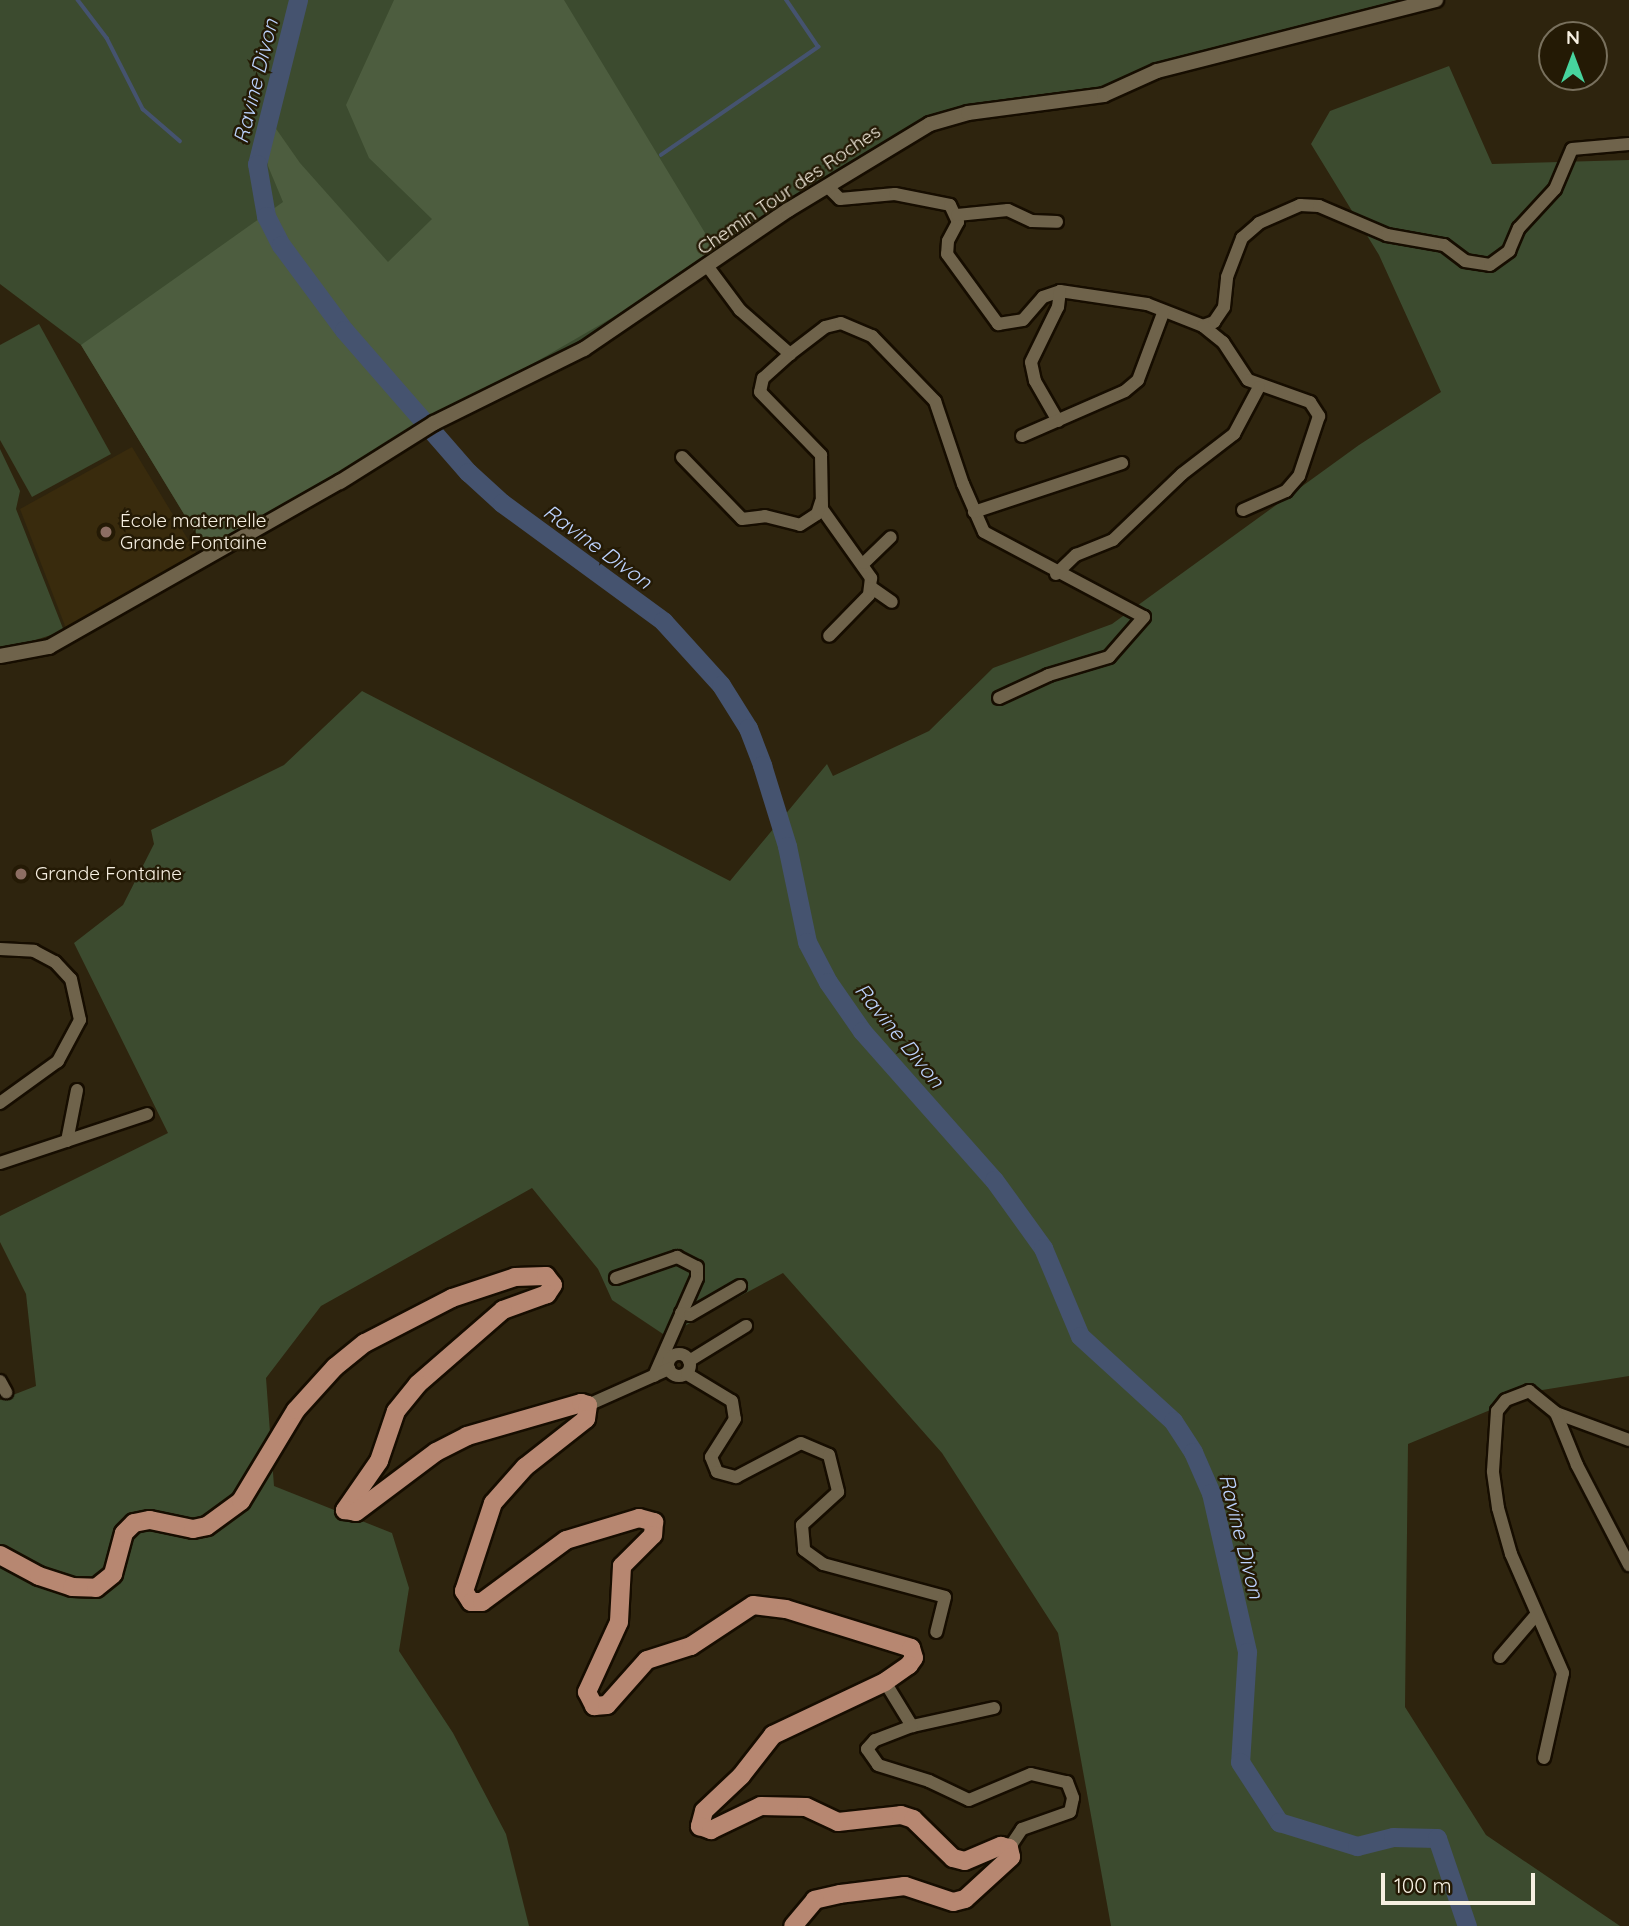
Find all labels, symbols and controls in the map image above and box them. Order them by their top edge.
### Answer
water label: Ravine Divon [227,16,283,146]
north arrow [1538,21,1608,91]
text: N [1566,25,1580,49]
street label: Chemin Tour des Roches [693,120,885,260]
water label: Ravine Divon [539,498,657,594]
place label: École maternelle Grande Fontaine [120,510,267,554]
marker: École maternelle Grande Fontaine [98,524,114,540]
place label: Grande Fontaine [35,863,182,885]
marker: Grande Fontaine [13,866,29,882]
water label: Ravine Divon [850,978,950,1092]
water label: Ravine Divon [1214,1471,1270,1601]
scale bar [1384,1860,1538,1904]
text: 100 m [1394,1872,1452,1898]

